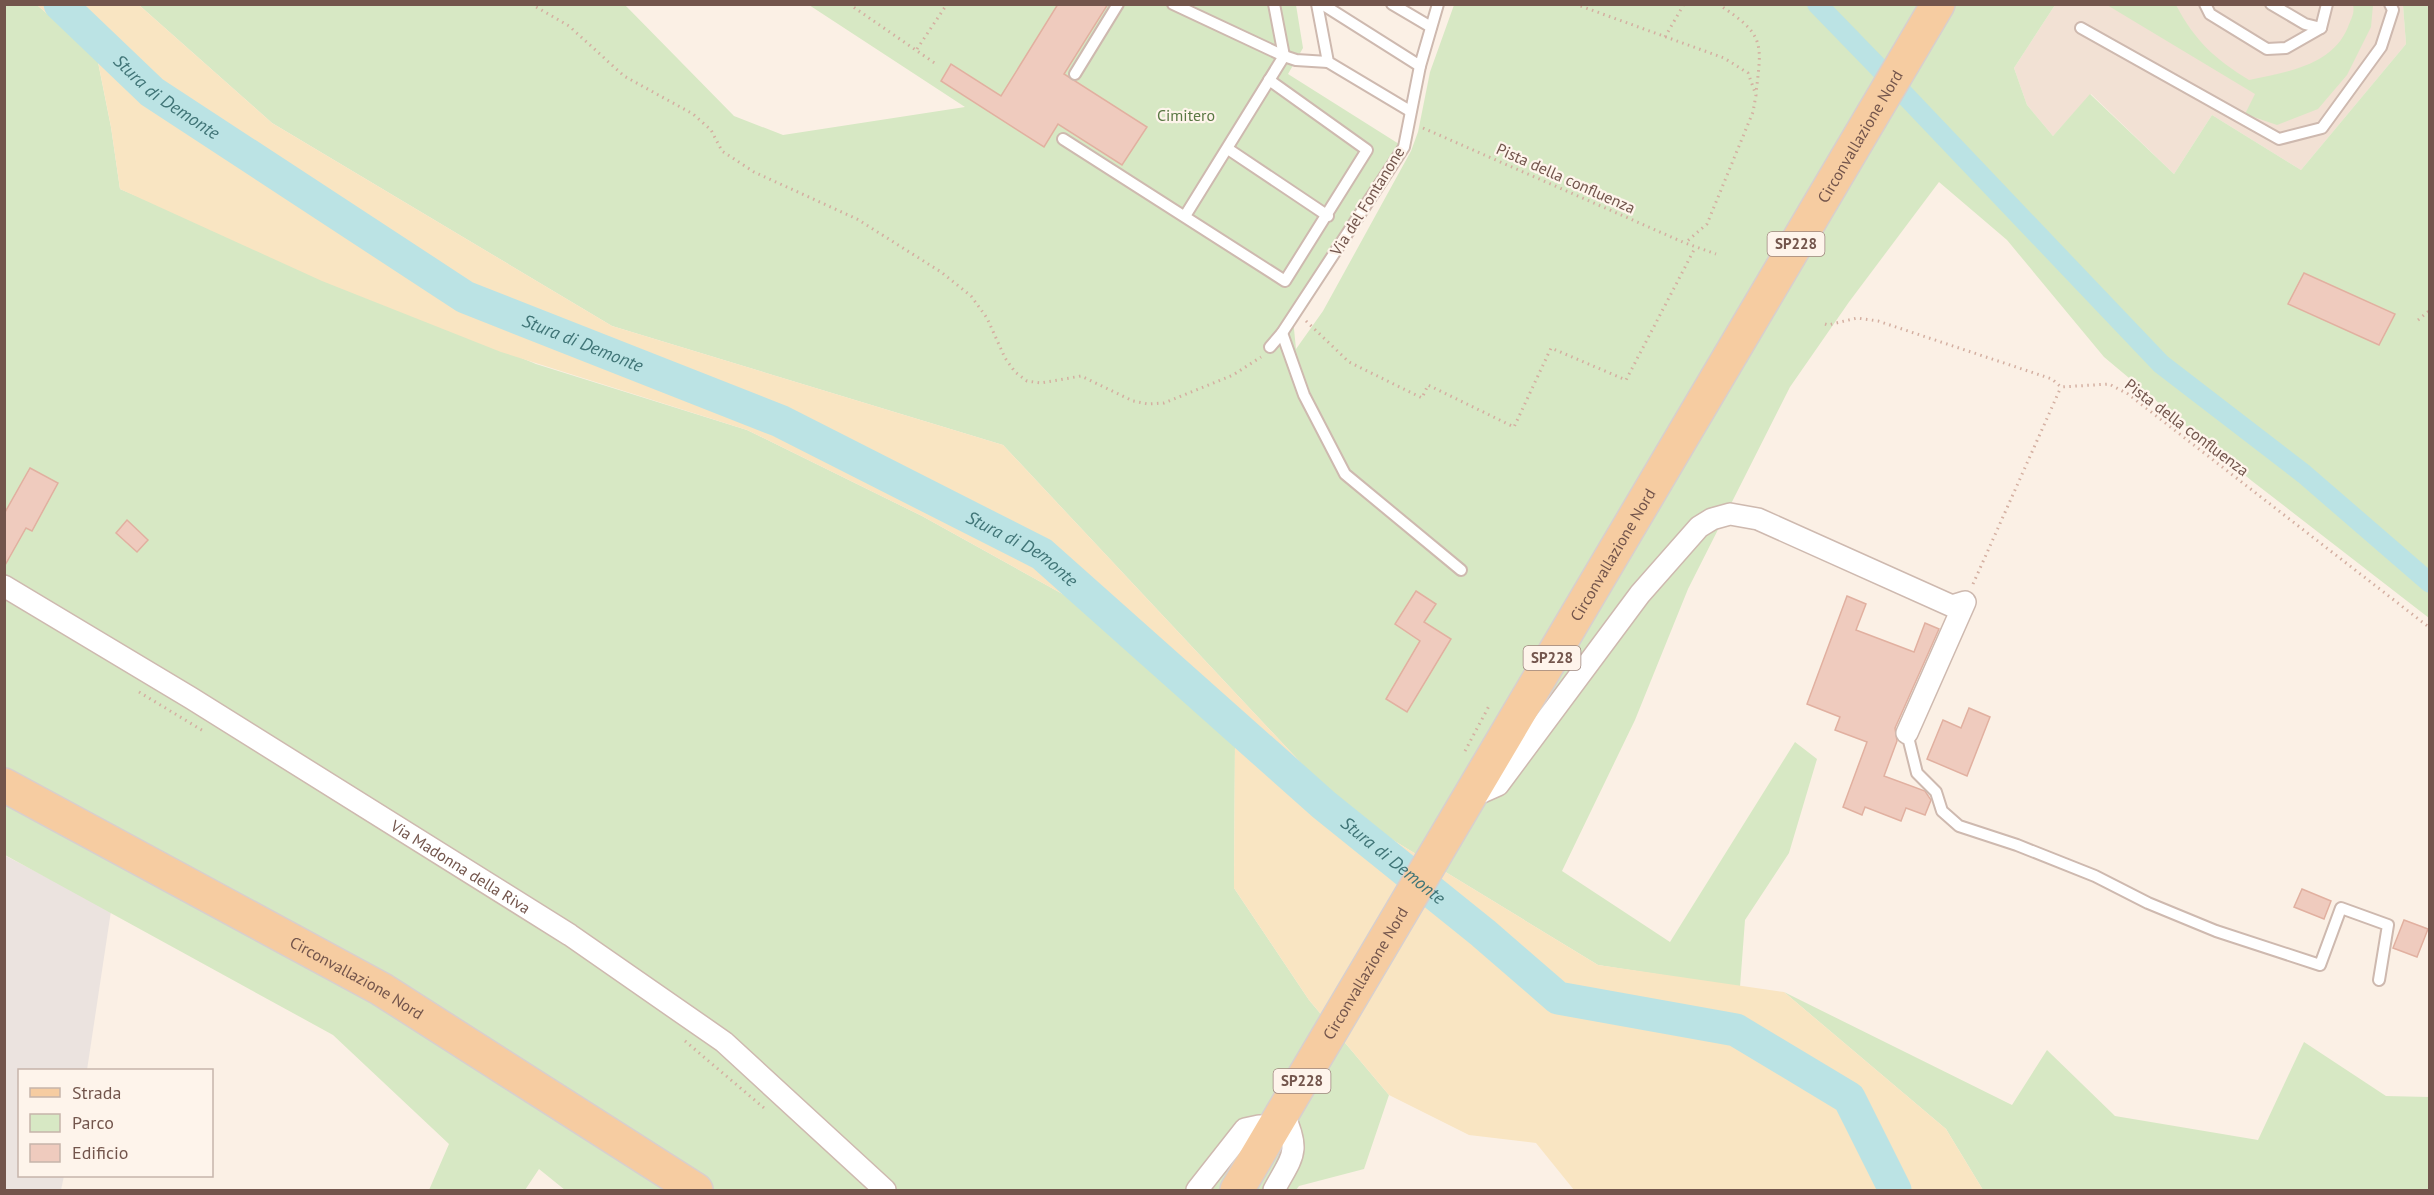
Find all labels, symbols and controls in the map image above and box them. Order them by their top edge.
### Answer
water label: Stura di Demonte [109,49,225,145]
street label: Circonvallazione Nord [1813,66,1907,206]
park label: Cimitero [1157,105,1215,125]
street label: Pista della confluenza [1493,138,1639,218]
street label: Via del Fontanone [1325,143,1408,260]
road number: SP228 [1768,232,1824,256]
water label: Stura di Demonte [519,309,647,377]
street label: Pista della confluenza [2121,374,2253,480]
street label: Circonvallazione Nord [1566,485,1659,625]
water label: Stura di Demonte [962,505,1083,592]
road number: SP228 [1524,646,1580,670]
water label: Stura di Demonte [1336,811,1451,910]
street label: Via Madonna della Riva [386,815,534,918]
street label: Circonvallazione Nord [1318,903,1412,1043]
street label: Circonvallazione Nord [287,932,427,1024]
legend [18,1069,213,1177]
road number: SP228 [1274,1069,1330,1093]
text: Strada [72,1081,121,1104]
text: Parco [72,1111,114,1134]
text: Edificio [72,1141,128,1164]

